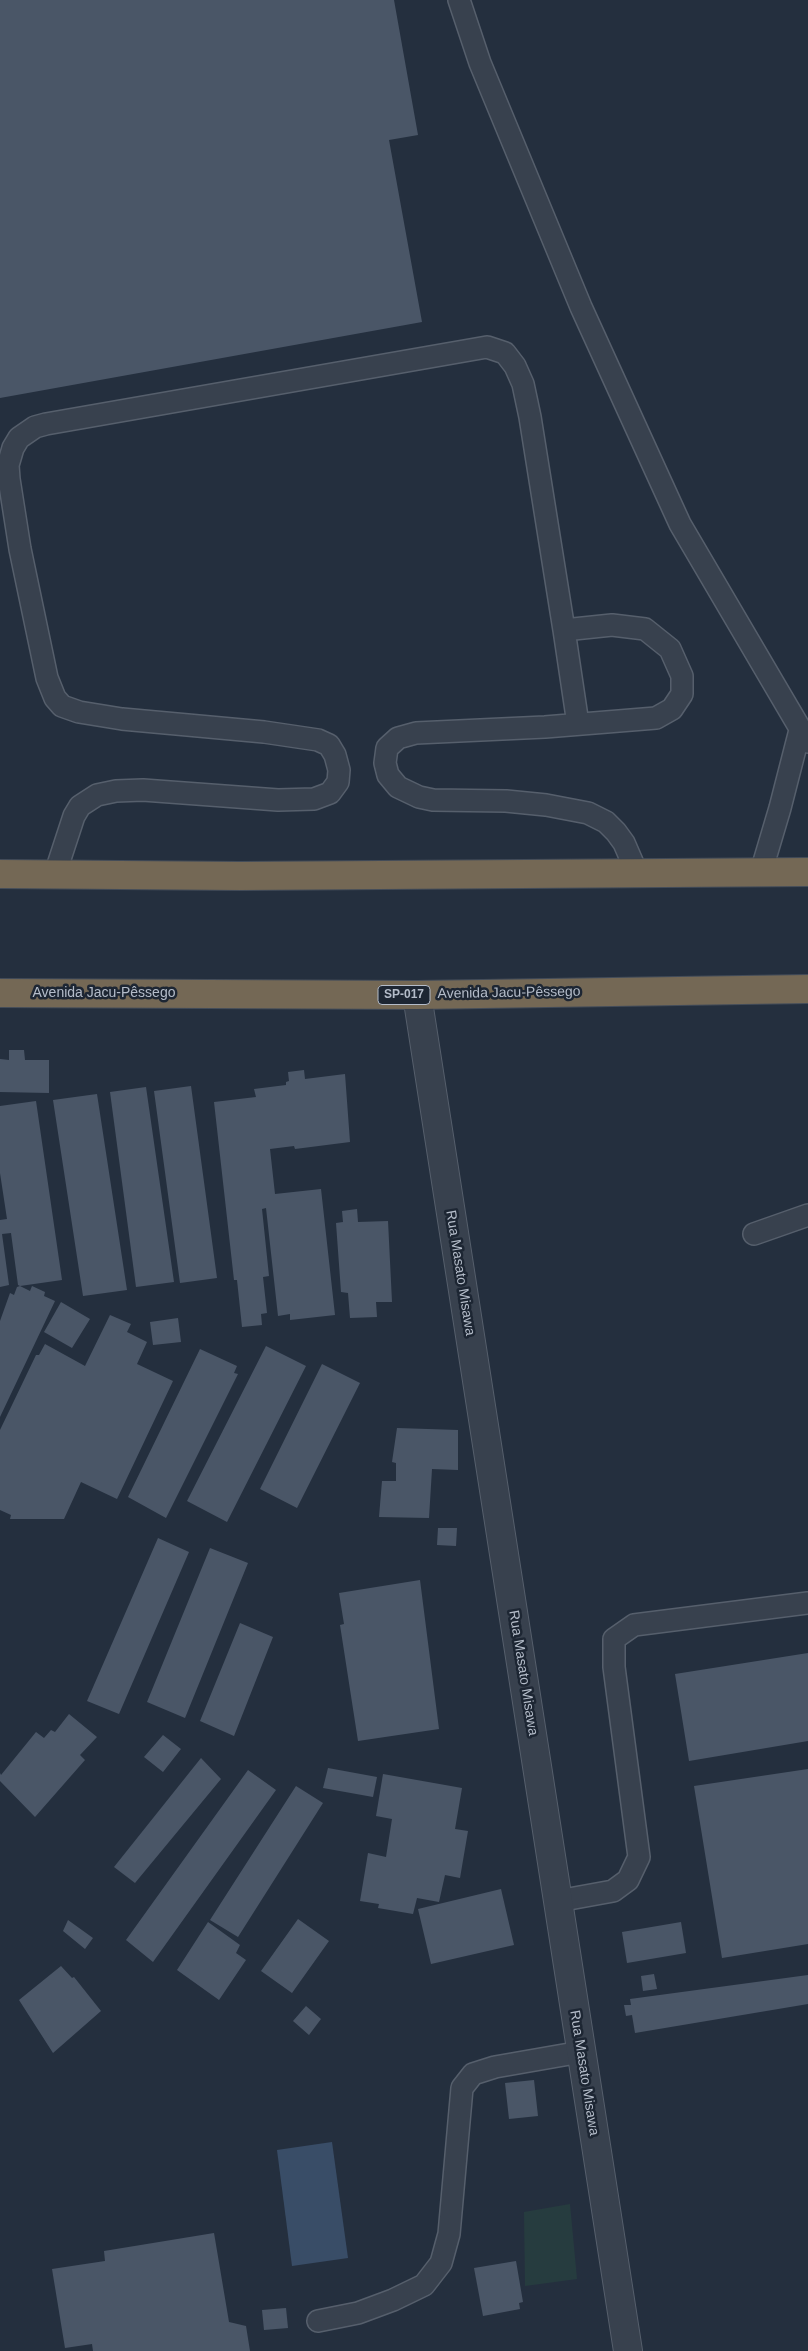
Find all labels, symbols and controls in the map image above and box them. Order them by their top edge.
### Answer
street label: Avenida Jacu-Pêssego [437,983,581,1003]
street label: Avenida Jacu-Pêssego [33,985,175,1001]
road number: SP-017 [378,986,430,1004]
street label: Rua Masato Misawa [442,1209,478,1337]
street label: Rua Masato Misawa [505,1609,541,1737]
street label: Rua Masato Misawa [566,2009,602,2137]

